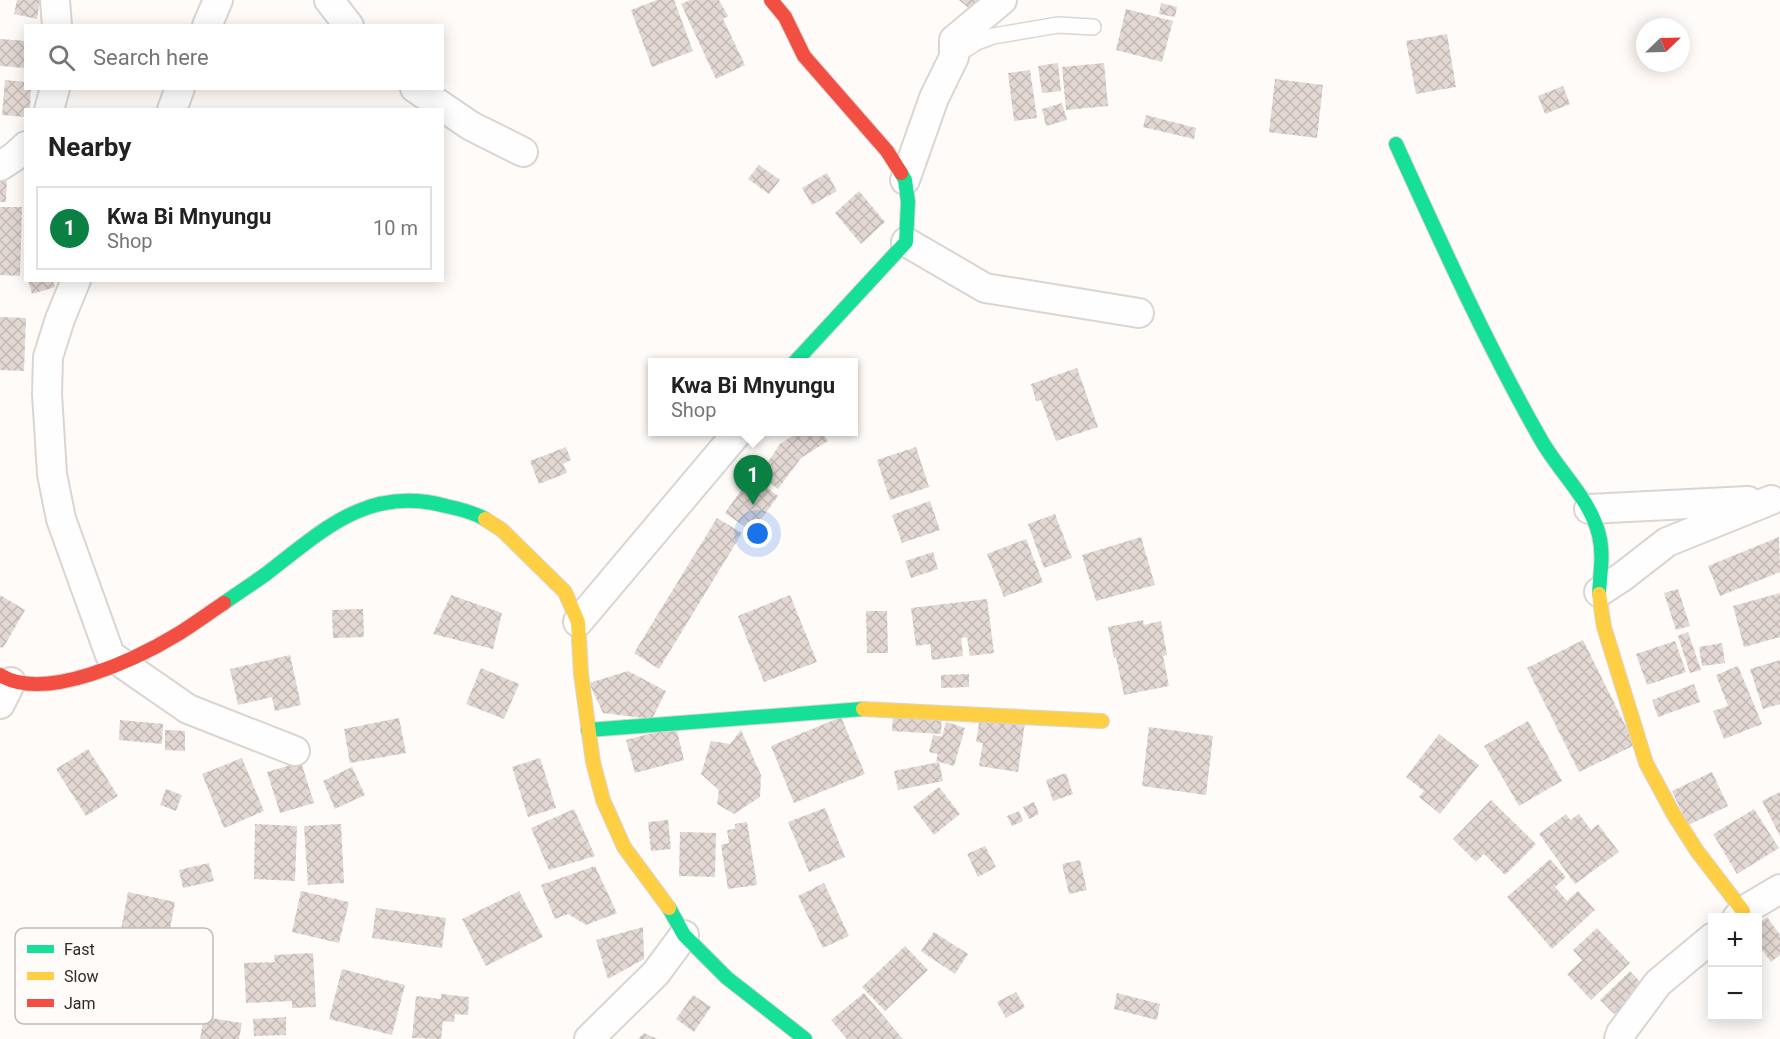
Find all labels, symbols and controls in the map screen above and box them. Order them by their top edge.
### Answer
north arrow [1636,18,1690,72]
search box [24,24,444,90]
icon: search [45,41,78,74]
text: Search here [93,45,209,70]
text: Nearby [48,132,131,162]
text: Kwa Bi Mnyungu [107,204,271,229]
text: 1 [64,216,75,240]
text: 10 m [373,216,418,240]
text: Shop [107,229,153,253]
popup [648,358,858,436]
text: Kwa Bi Mnyungu [671,373,835,398]
text: Shop [671,398,716,422]
pin: 1 [734,456,772,505]
your location [743,519,772,548]
map controls [1708,913,1762,1021]
button: + [1708,913,1762,967]
legend [15,928,213,1024]
text: Fast [64,940,95,959]
text: Slow [64,967,99,986]
button: − [1708,967,1762,1021]
text: Jam [64,994,96,1013]

